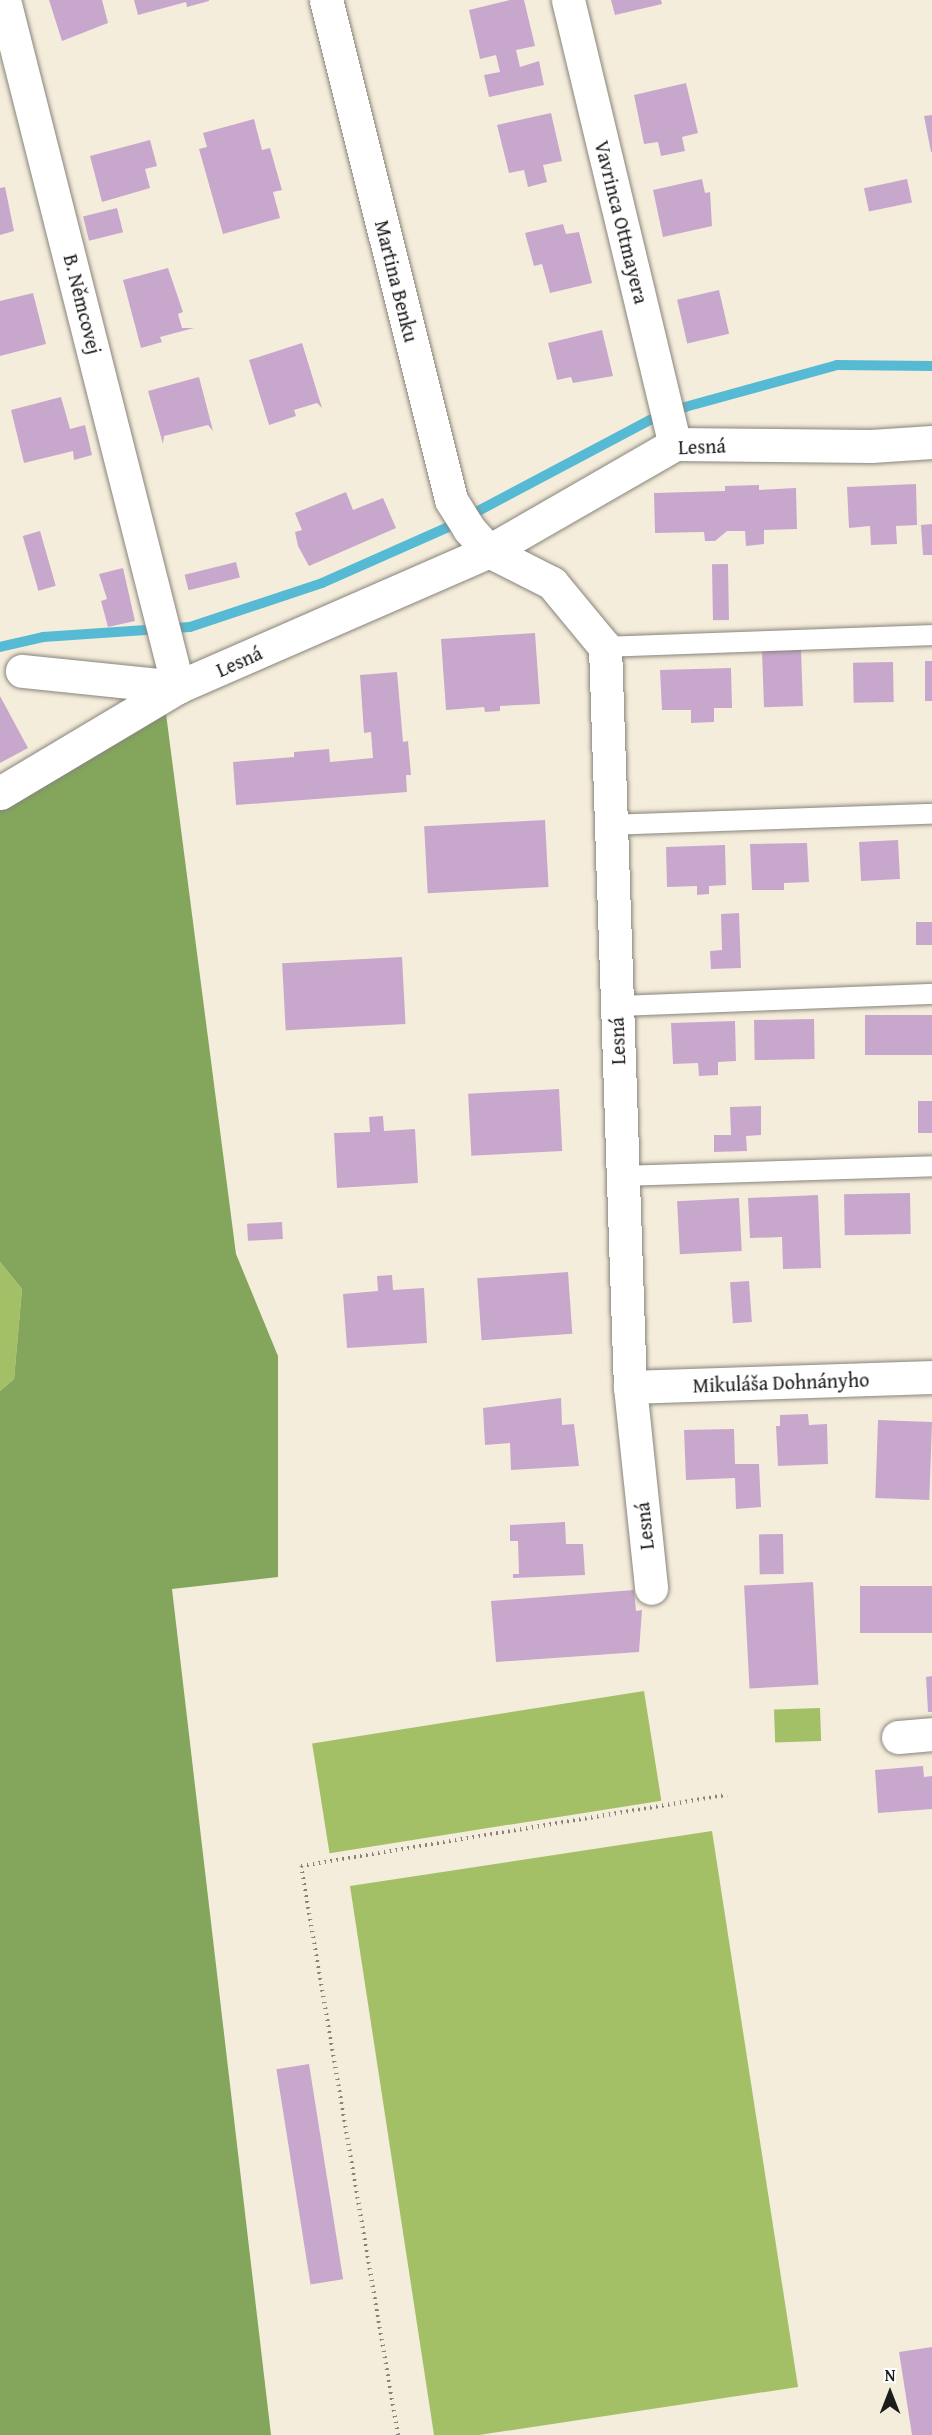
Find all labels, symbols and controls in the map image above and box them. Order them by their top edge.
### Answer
street label: Vavrinca Ottmayera [590,138,654,306]
street label: Martina Benku [370,218,424,344]
street label: B. Němcovej [59,251,107,357]
street label: Lesná [678,433,726,459]
street label: Lesná [212,640,266,682]
street label: Lesná [604,1017,630,1065]
street label: Mikuláša Dohnányho [692,1367,870,1397]
street label: Lesná [630,1501,658,1551]
north arrow [860,2363,920,2423]
text: N [885,2363,895,2387]

